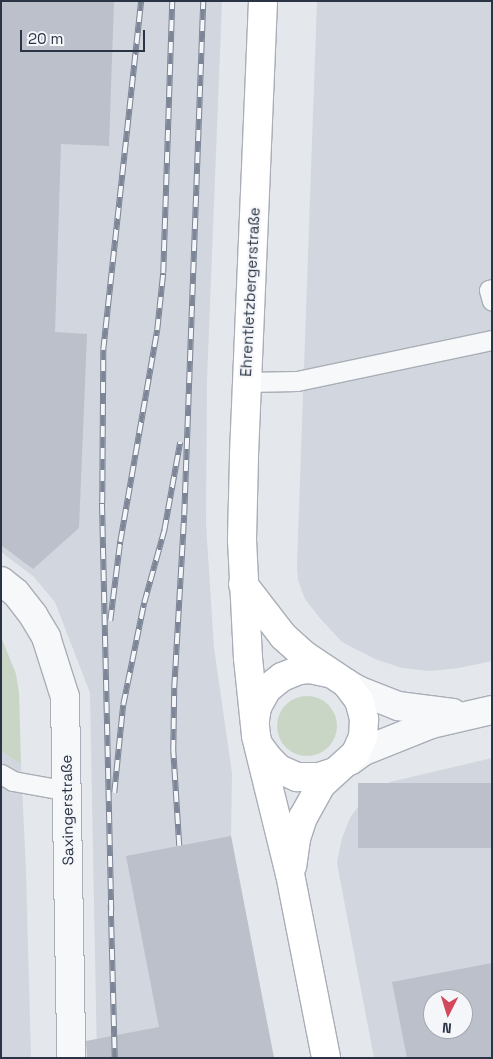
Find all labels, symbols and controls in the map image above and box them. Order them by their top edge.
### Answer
scale bar [22,20,148,52]
text: 20 m [28,29,63,48]
street label: Ehrentletzbergerstraße [237,207,263,377]
street label: Saxingerstraße [57,755,77,865]
north arrow [423,989,473,1039]
text: N [441,1019,452,1037]

